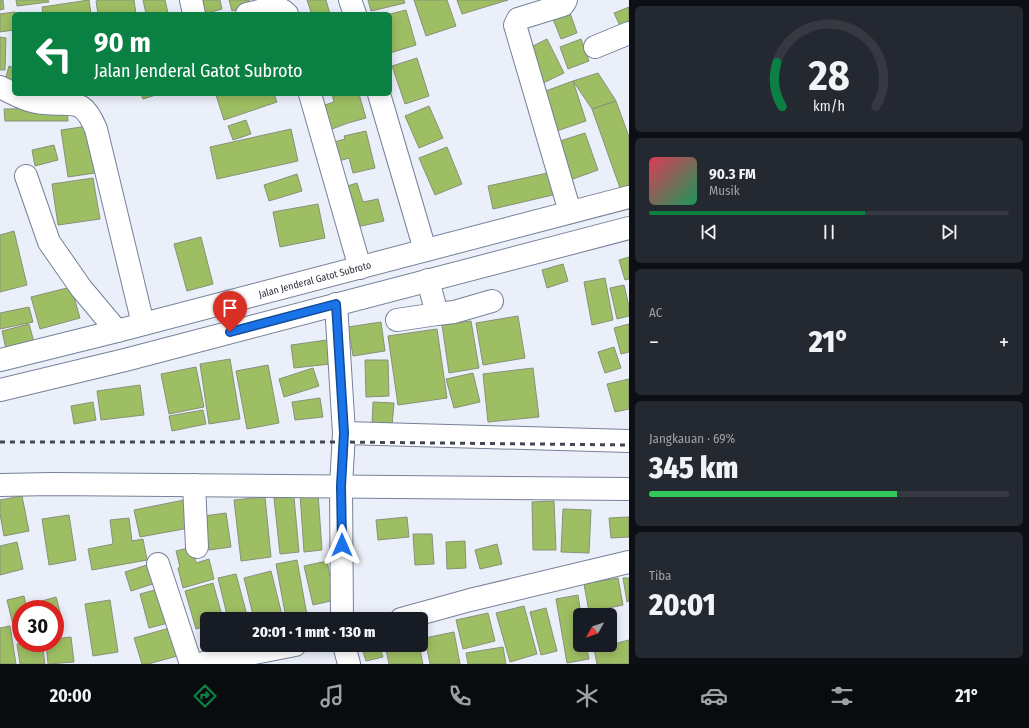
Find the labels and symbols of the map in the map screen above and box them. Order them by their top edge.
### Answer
street label: Jalan Jenderal Gatot Subroto [257,259,373,301]
pin [213,291,247,332]
position arrow [321,524,363,566]
speed limit sign: 30 [12,600,64,652]
north arrow [573,608,617,652]

